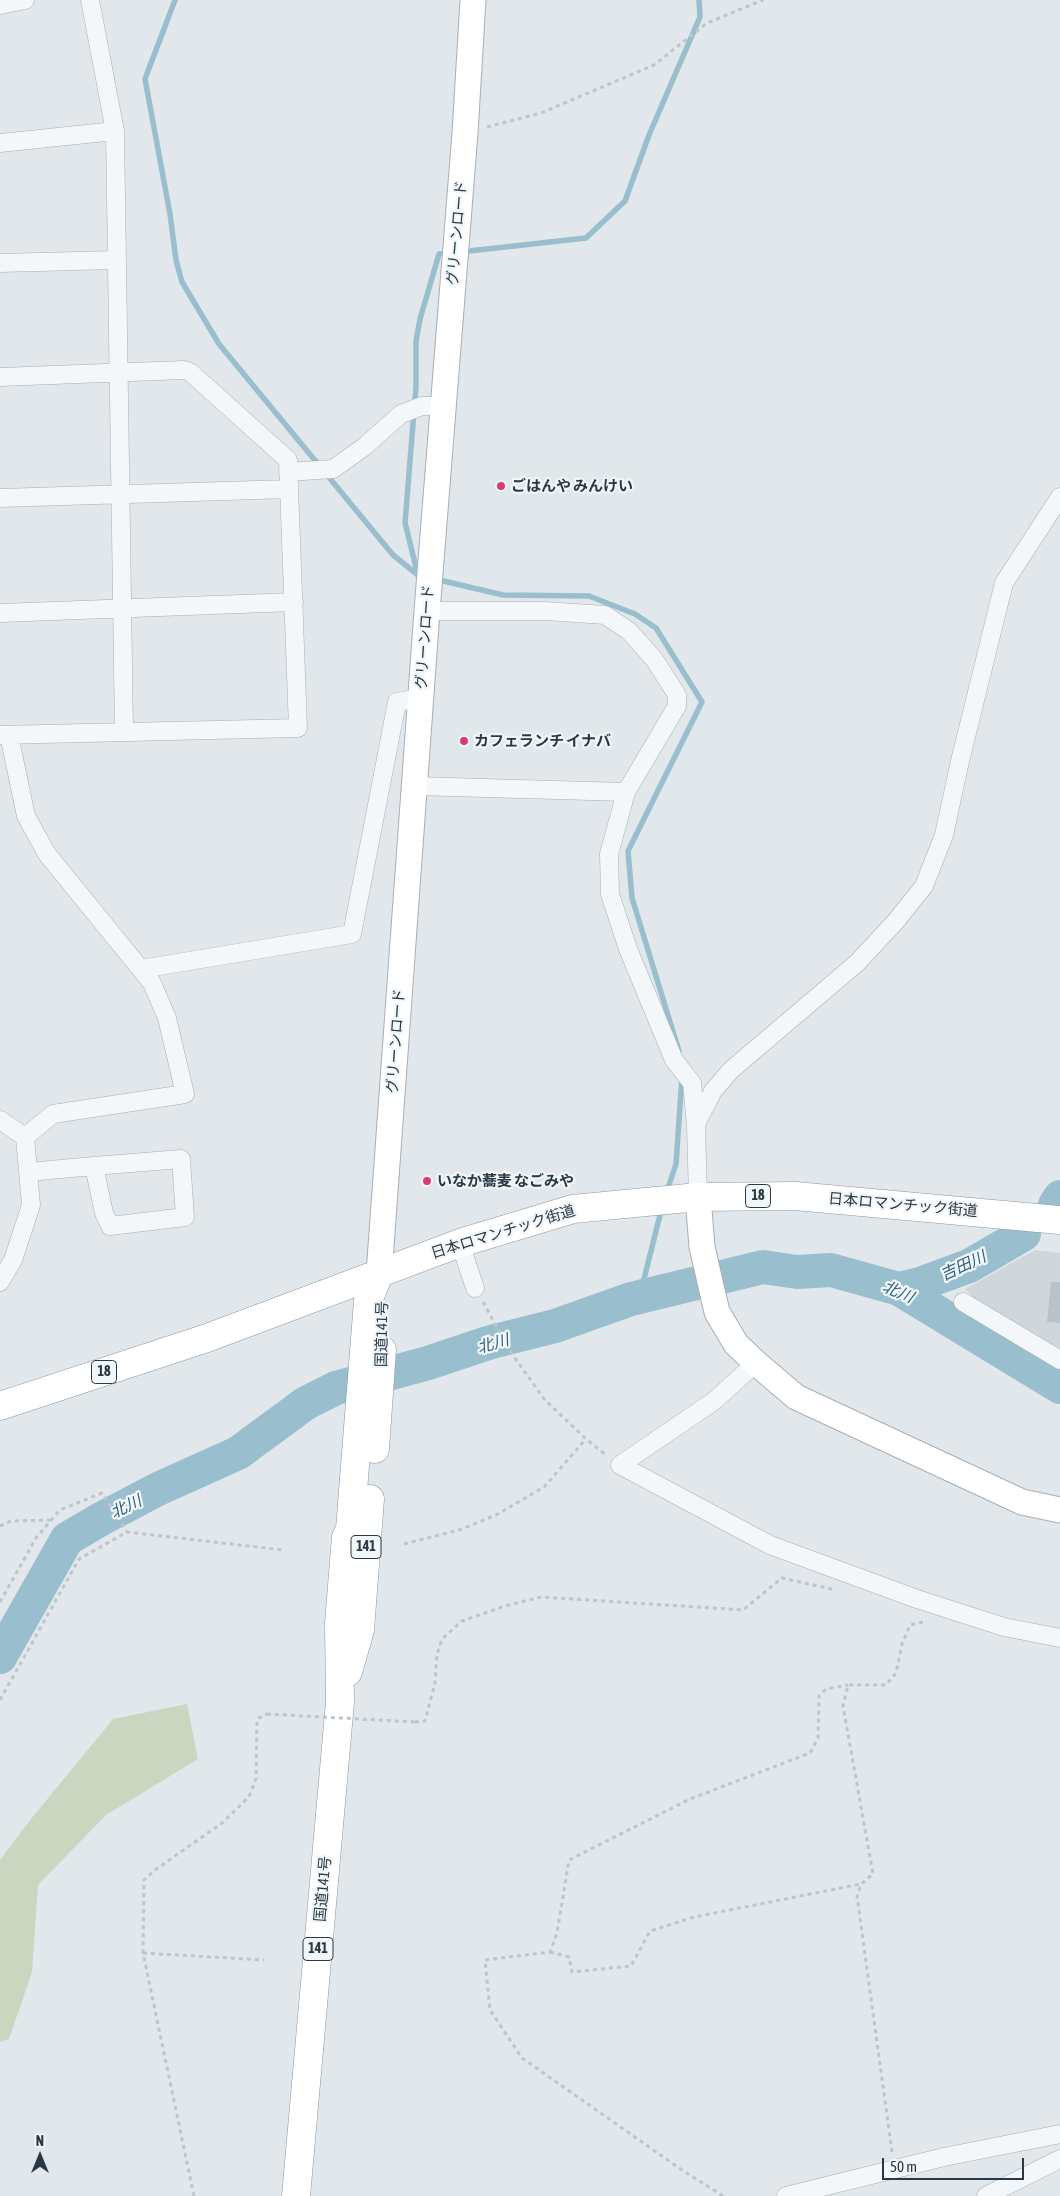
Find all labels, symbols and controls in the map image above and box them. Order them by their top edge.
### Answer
street label: グリーンロード [443,180,471,286]
place label: ごはんや みんけい [511,477,633,495]
marker: ごはんや みんけい [495,480,507,492]
street label: グリーンロード [412,584,438,690]
place label: カフェランチ イナバ [474,732,611,750]
marker: カフェランチ イナバ [458,735,470,747]
street label: グリーンロード [383,988,409,1094]
place label: いなか蕎麦 なごみや [437,1172,574,1190]
marker: いなか蕎麦 なごみや [421,1175,433,1187]
road number: 18 [746,1184,770,1208]
street label: 日本ロマンチック街道 [828,1189,978,1221]
street label: 日本ロマンチック街道 [429,1201,577,1263]
water label: 吉田川 [937,1247,989,1285]
water label: 北川 [880,1277,916,1307]
street label: 国道141号 [372,1301,392,1367]
water label: 北川 [475,1330,511,1358]
road number: 18 [92,1360,116,1384]
water label: 北川 [107,1491,145,1523]
road number: 141 [351,1535,381,1558]
street label: 国道141号 [311,1855,335,1923]
road number: 141 [303,1938,333,1960]
north arrow [15,2131,65,2181]
text: N [36,2133,44,2149]
scale bar [885,2148,1028,2180]
text: 50 m [890,2158,917,2175]

